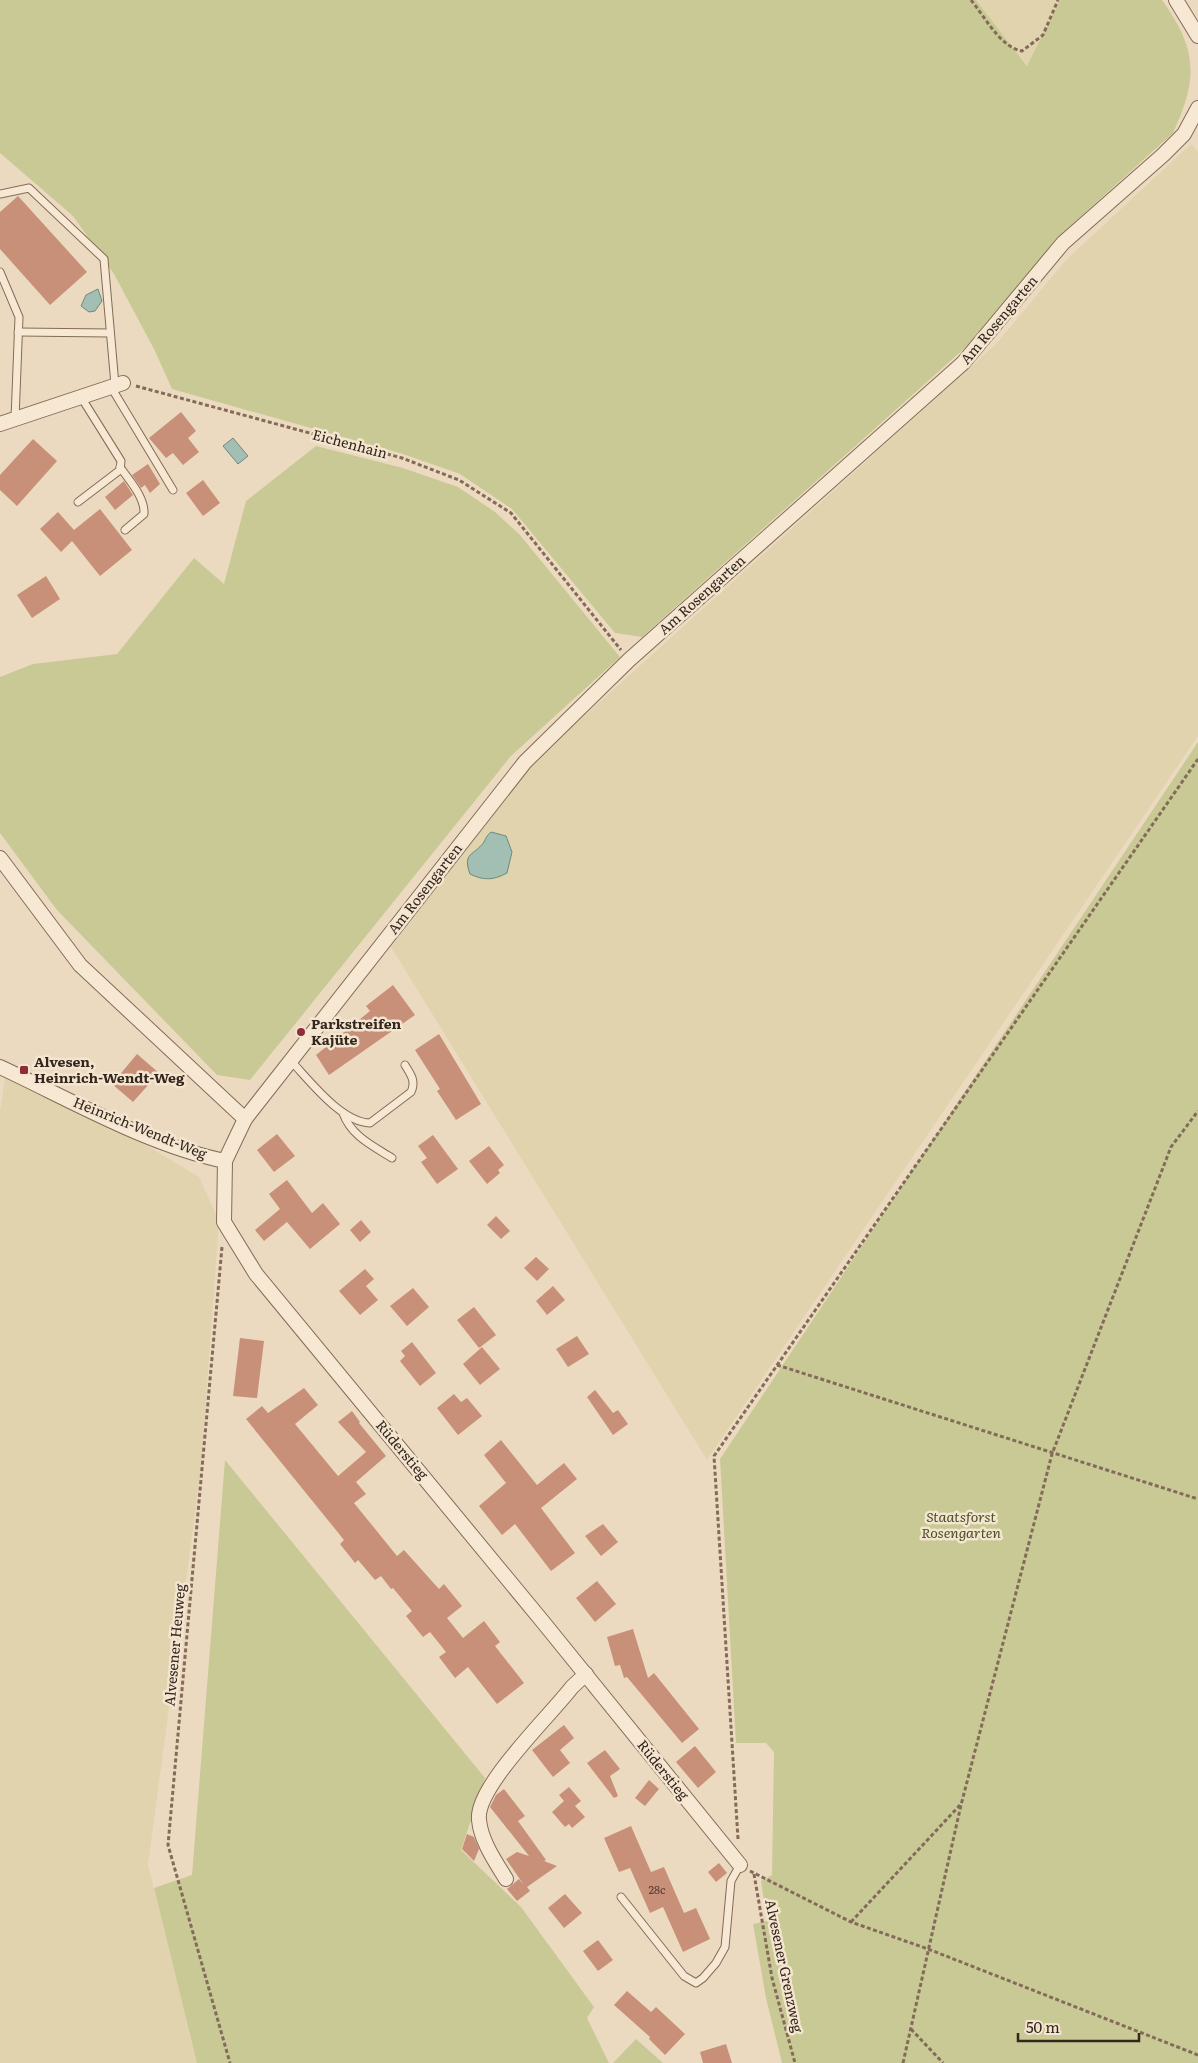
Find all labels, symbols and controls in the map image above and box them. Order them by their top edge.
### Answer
street label: Am Rosengarten [955,271,1041,368]
street label: Eichenhain [311,423,390,463]
street label: Am Rosengarten [654,550,749,639]
street label: Am Rosengarten [382,839,466,938]
place label: Parkstreifen Kajüte [311,1013,402,1049]
marker: Parkstreifen Kajüte [295,1026,307,1038]
place label: Alvesen, Heinrich-Wendt-Weg [34,1051,185,1087]
marker: Alvesen, Heinrich-Wendt-Weg [18,1064,30,1076]
street label: Heinrich-Wendt-Weg [71,1091,210,1163]
street label: Rüderstieg [372,1415,434,1484]
park label: Staatsforst Rosengarten [921,1506,1001,1542]
street label: Alvesener Heuweg [159,1583,189,1707]
street label: Rüderstieg [633,1735,694,1804]
house number: 28c [648,1881,666,1897]
street label: Alvesener Grenzweg [761,1897,809,2034]
scale bar [1018,2010,1139,2042]
text: 50 m [1026,2015,1060,2038]

